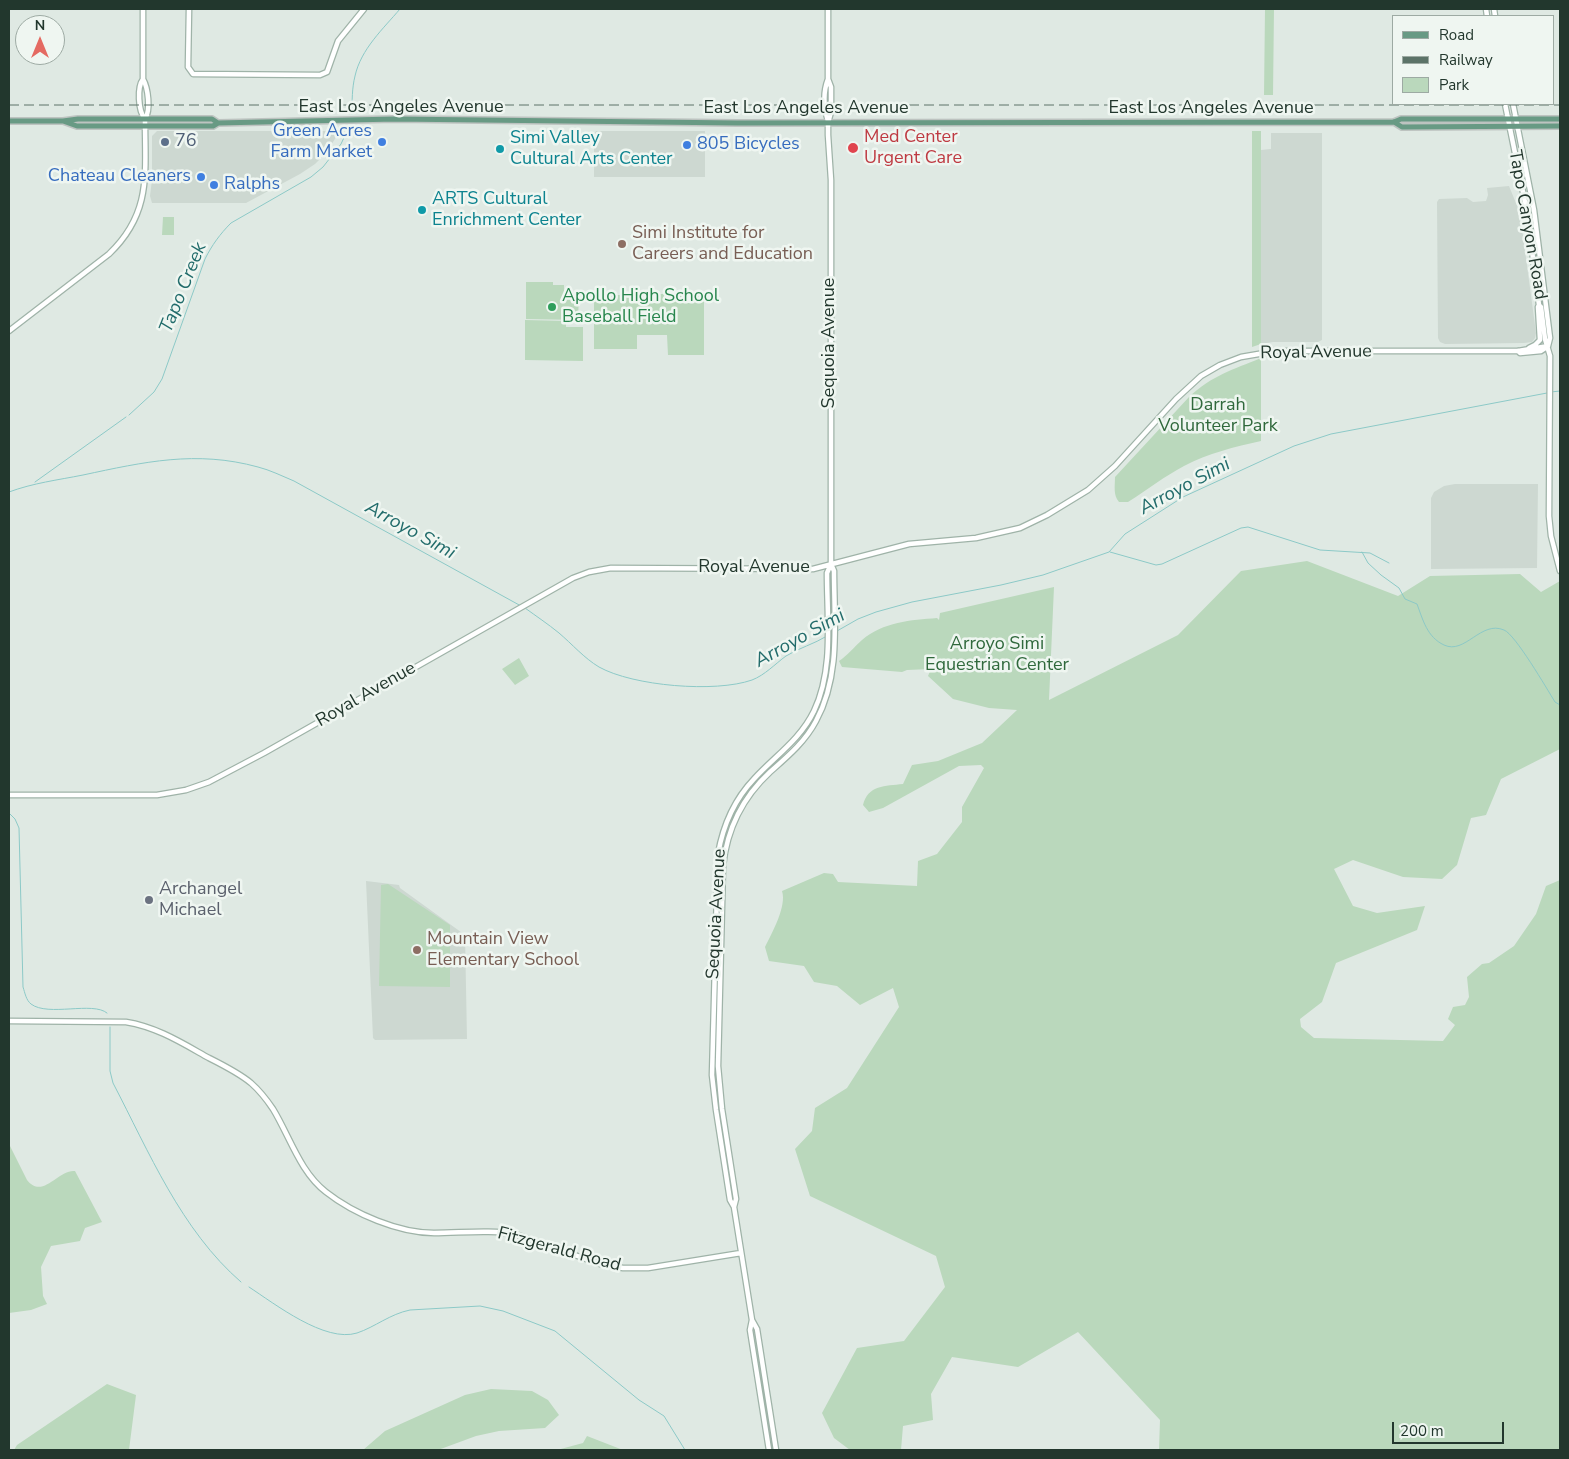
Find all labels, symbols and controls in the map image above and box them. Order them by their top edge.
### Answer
north arrow [15,15,65,65]
legend [1392,15,1554,105]
text: N [35,16,45,35]
text: Road [1439,25,1474,45]
text: Railway [1439,50,1493,70]
text: Park [1439,75,1469,95]
street label: East Los Angeles Avenue [298,97,504,119]
street label: East Los Angeles Avenue [703,98,909,120]
street label: East Los Angeles Avenue [1108,98,1314,120]
place label: Green Acres Farm Market [270,121,372,163]
place label: Med Center Urgent Care [864,127,962,170]
place label: Simi Valley Cultural Arts Center [510,128,673,170]
place label: 76 [175,131,197,153]
place label: 805 Bicycles [697,134,800,156]
marker: 76 [159,136,171,148]
marker: Green Acres Farm Market [376,136,388,148]
marker: 805 Bicycles [681,139,693,151]
marker: Med Center Urgent Care [846,141,860,155]
marker: Simi Valley Cultural Arts Center [494,143,506,155]
street label: Tapo Canyon Road [1503,149,1551,301]
place label: Chateau Cleaners [48,166,191,188]
marker: Chateau Cleaners [195,171,207,183]
place label: Ralphs [224,174,280,196]
marker: Ralphs [208,179,220,191]
place label: ARTS Cultural Enrichment Center [432,189,582,232]
marker: ARTS Cultural Enrichment Center [416,204,428,216]
place label: Simi Institute for Careers and Education [632,223,813,266]
marker: Simi Institute for Careers and Education [616,238,628,250]
water label: Tapo Creek [155,239,213,337]
street label: Sequoia Avenue [819,278,841,408]
place label: Apollo High School Baseball Field [562,286,719,328]
marker: Apollo High School Baseball Field [546,301,558,313]
street label: Royal Avenue [1260,341,1372,365]
park label: Darrah Volunteer Park [1158,395,1278,438]
water label: Arroyo Simi [1136,454,1234,520]
water label: Arroyo Simi [361,497,459,565]
street label: Royal Avenue [698,557,810,579]
water label: Arroyo Simi [751,605,849,673]
park label: Arroyo Simi Equestrian Center [925,634,1069,676]
street label: Royal Avenue [312,658,420,732]
street label: Sequoia Avenue [703,848,731,980]
place label: Archangel Michael [159,879,242,922]
marker: Archangel Michael [143,894,155,906]
place label: Mountain View Elementary School [427,929,579,972]
marker: Mountain View Elementary School [411,944,423,956]
street label: Fitzgerald Road [495,1223,623,1277]
scale bar [1394,1412,1506,1444]
text: 200 m [1400,1421,1444,1441]

